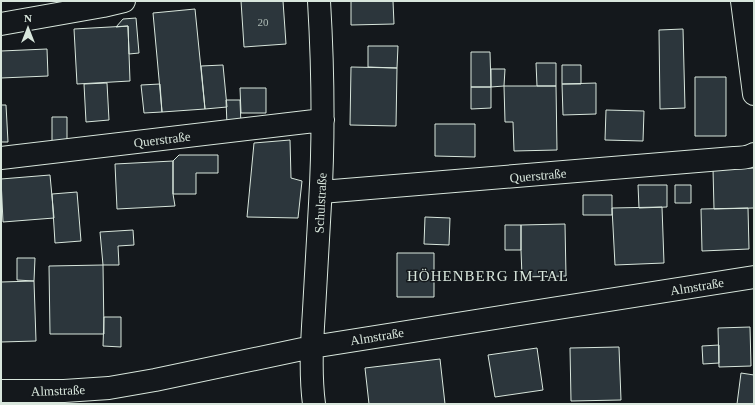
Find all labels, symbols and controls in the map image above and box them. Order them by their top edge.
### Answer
north arrow [8,8,48,48]
text: N [24,12,32,24]
house number: 20 [258,16,269,28]
street label: Querstraße [133,129,192,150]
street label: Querstraße [509,166,567,185]
street label: Schulstraße [311,172,330,234]
district label: HÖHENBERG IM TAL [407,268,569,284]
street label: Almstraße [669,275,725,298]
street label: Almstraße [349,325,405,348]
street label: Almstraße [31,382,86,399]

